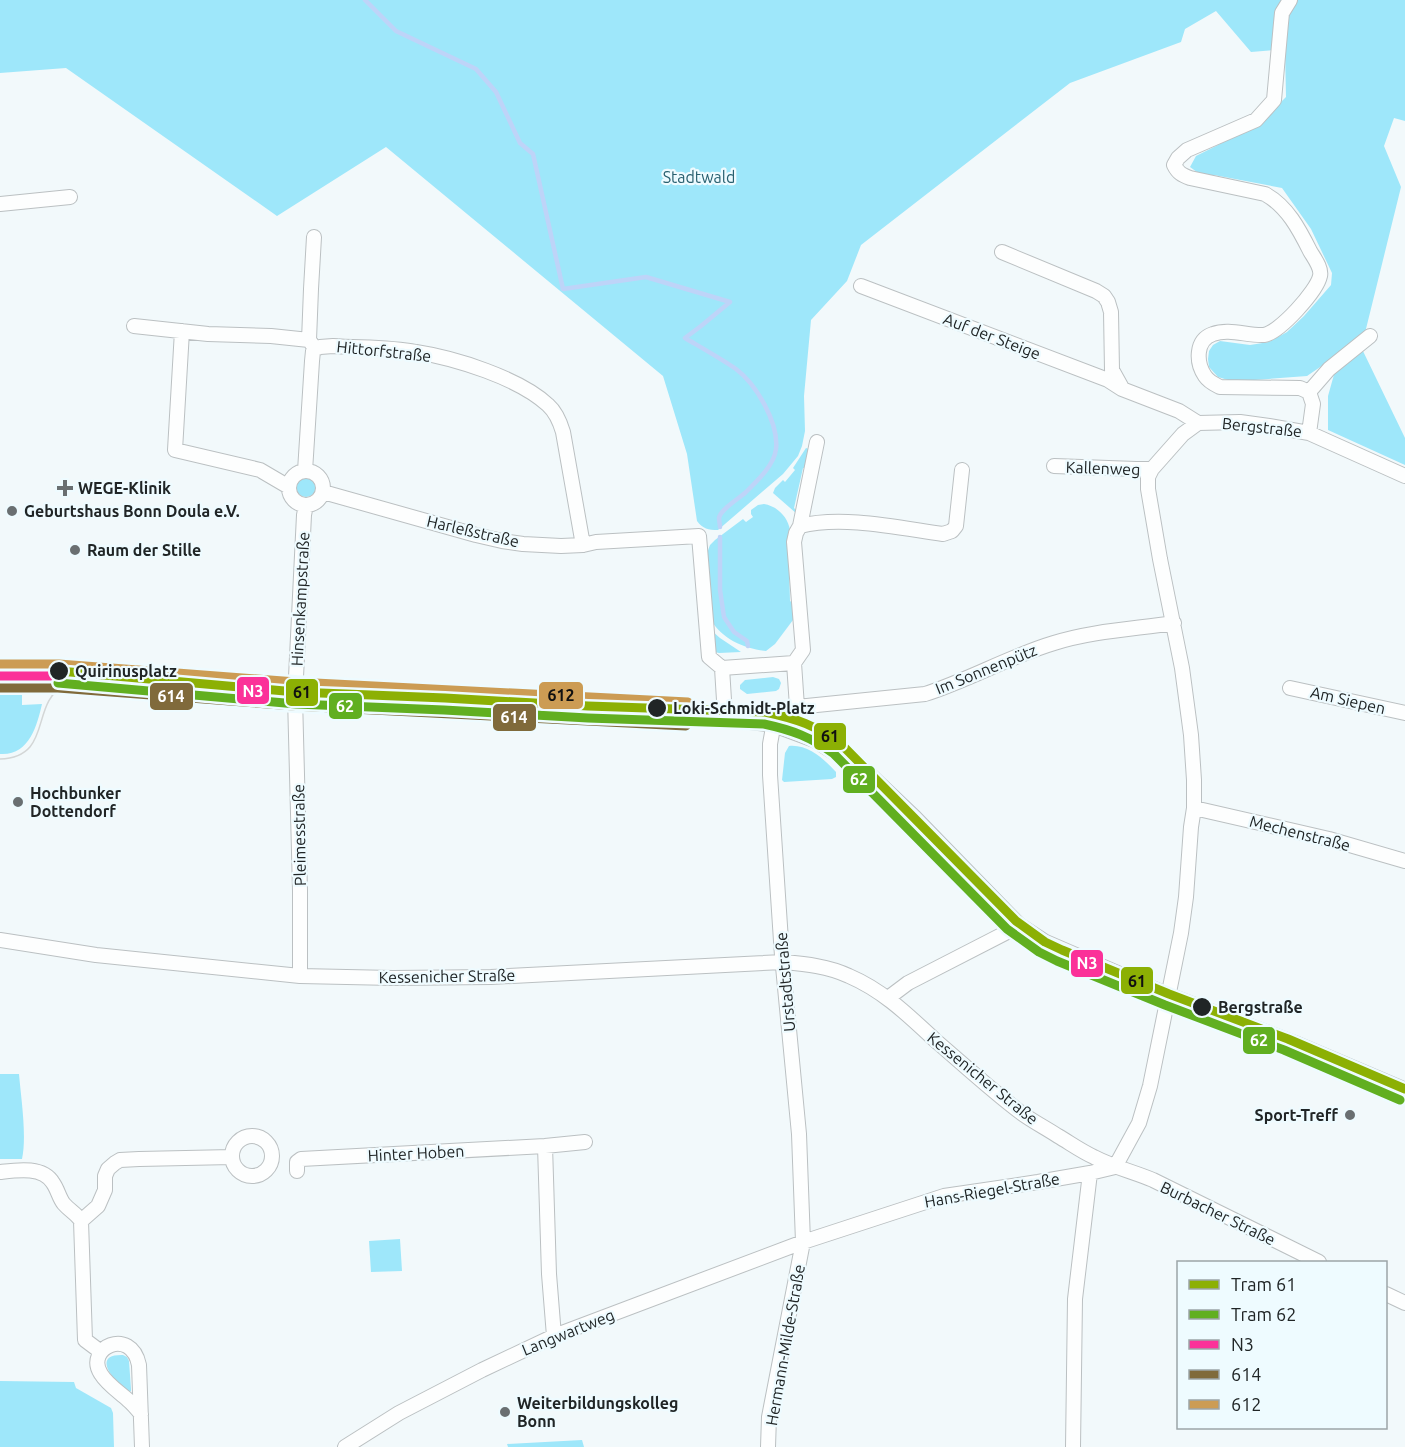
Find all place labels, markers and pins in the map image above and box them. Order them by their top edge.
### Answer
marker: WEGE-Klinik [56,479,74,497]
place label: WEGE-Klinik [78,479,171,497]
place label: Geburtshaus Bonn Doula e.V. [24,502,240,520]
marker: Geburtshaus Bonn Doula e.V. [5,504,19,518]
place label: Raum der Stille [87,541,201,559]
marker: Raum der Stille [68,543,82,557]
marker: Quirinusplatz [48,660,70,682]
place label: Quirinusplatz [75,662,177,680]
marker: Loki-Schmidt-Platz [646,697,668,719]
place label: Loki-Schmidt-Platz [673,699,815,717]
place label: Hochbunker Dottendorf [30,784,121,820]
marker: Hochbunker Dottendorf [11,795,25,809]
marker: Bergstraße [1191,996,1213,1018]
place label: Bergstraße [1218,998,1303,1016]
place label: Sport-Treff [1255,1106,1339,1124]
marker: Sport-Treff [1343,1108,1357,1122]
place label: Weiterbildungskolleg Bonn [517,1394,678,1430]
marker: Weiterbildungskolleg Bonn [498,1405,512,1419]

